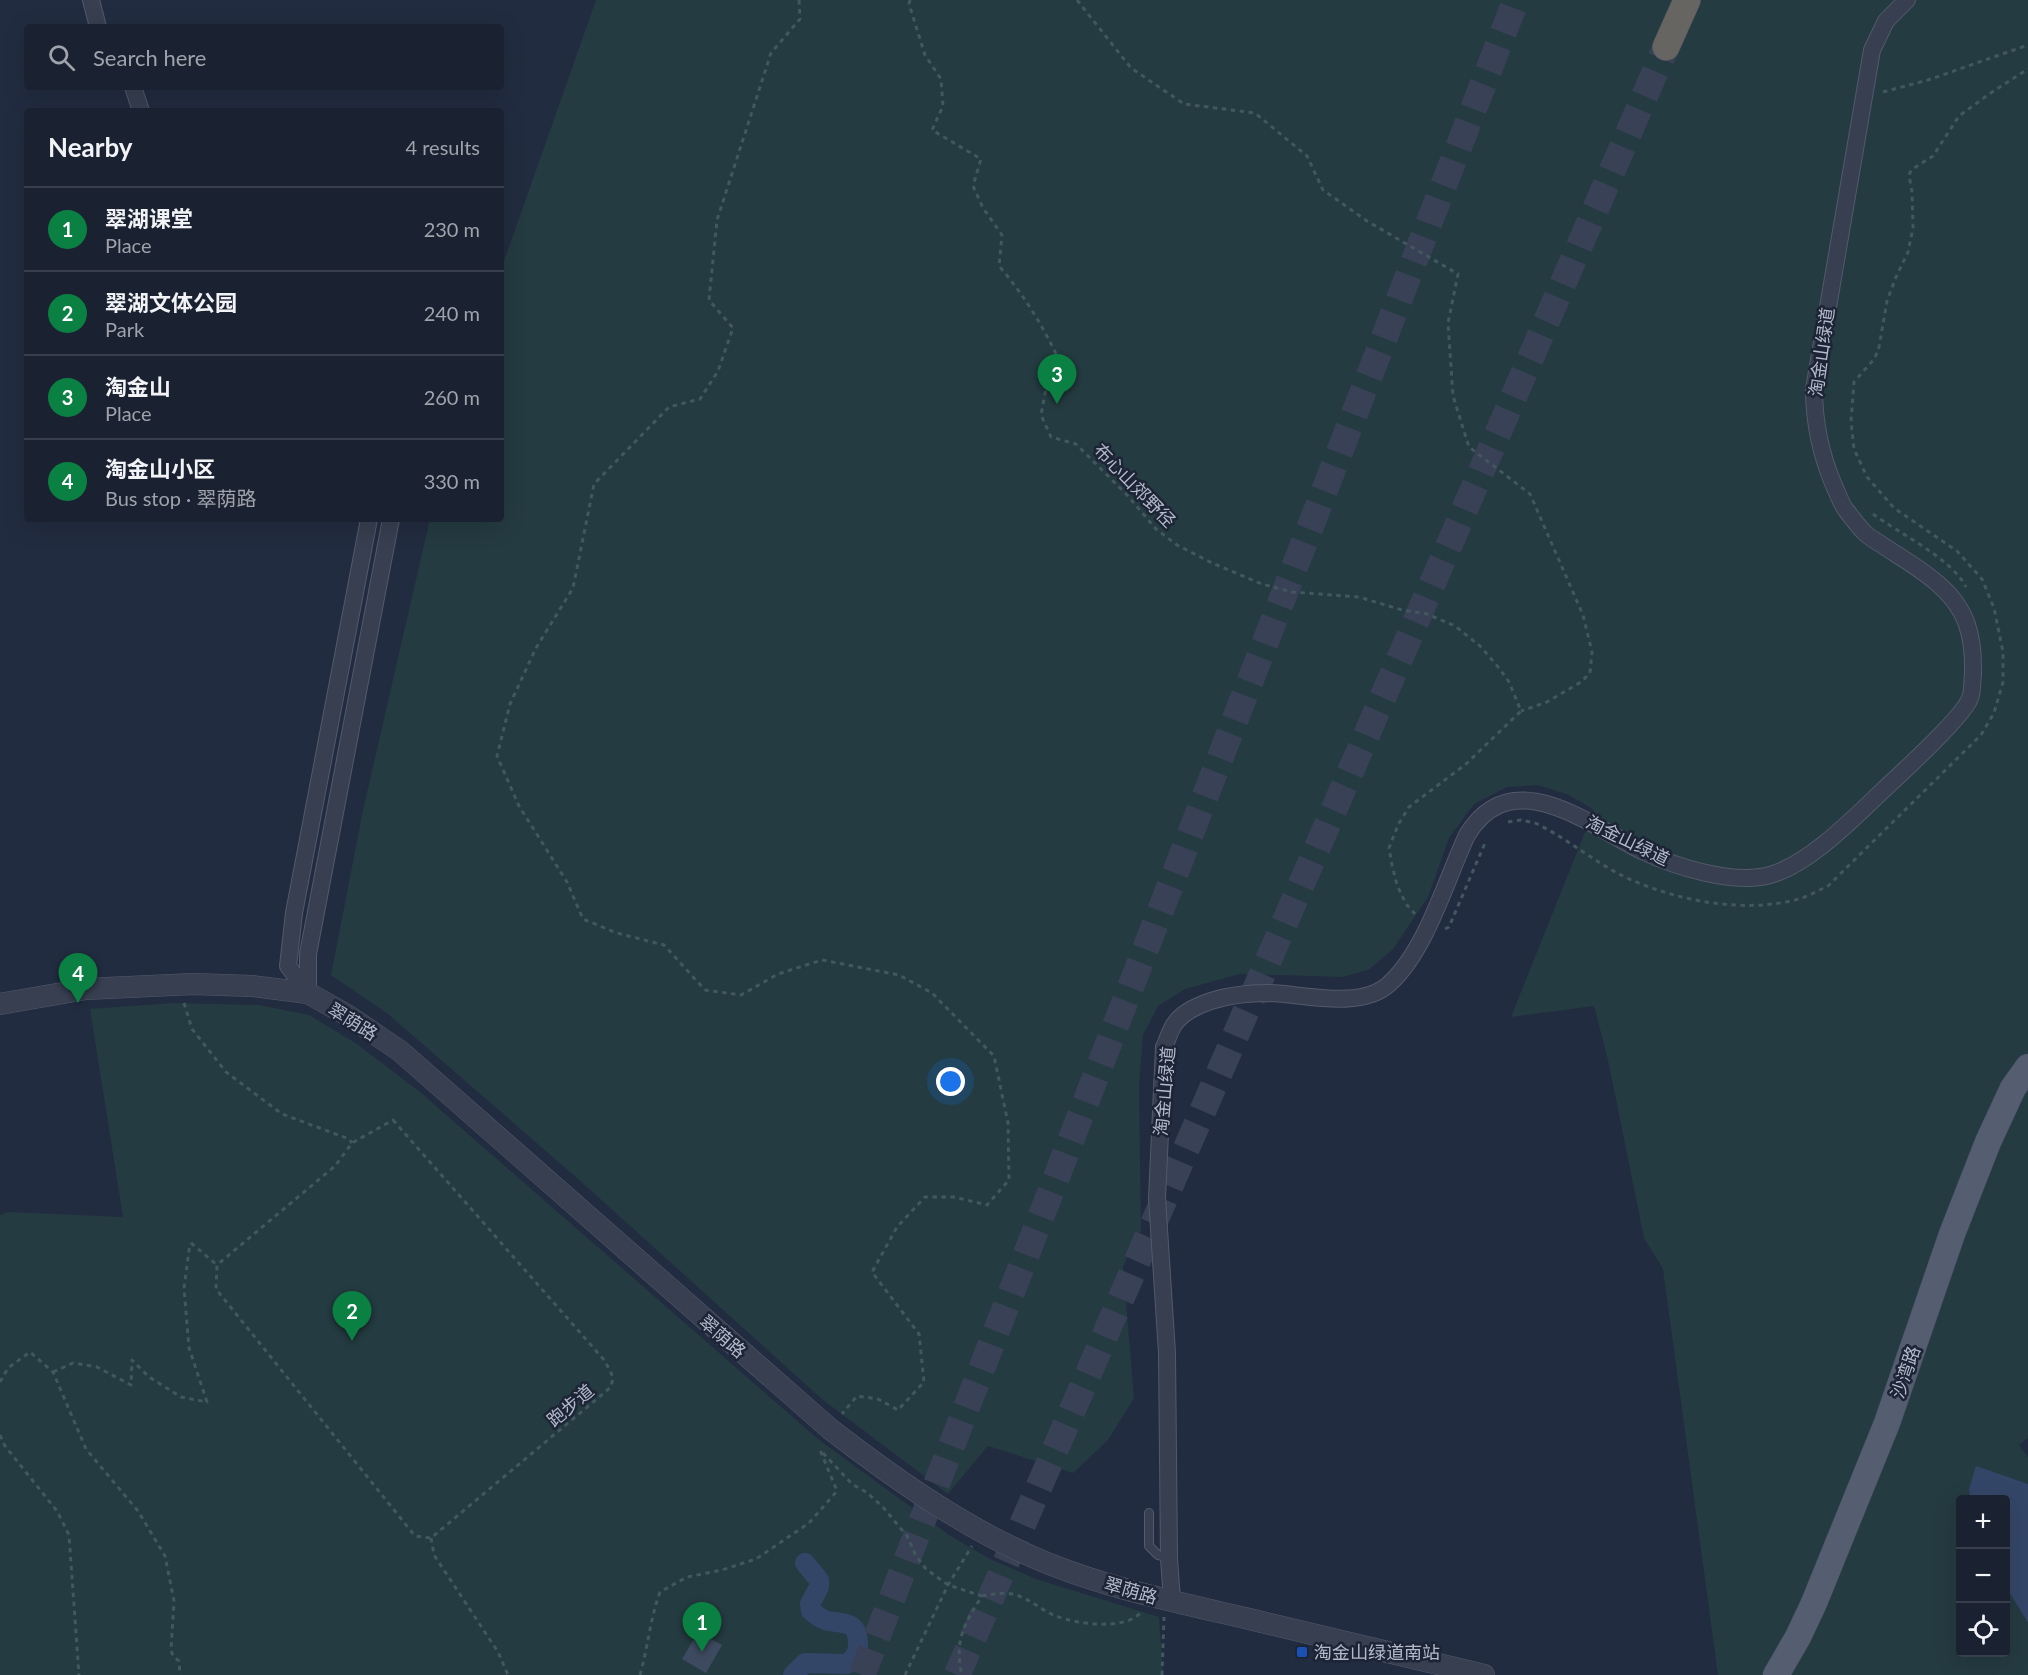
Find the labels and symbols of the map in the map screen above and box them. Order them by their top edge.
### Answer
street label: 淘金山绿道 [1804,306,1838,398]
pin: 3 [1038,354,1076,404]
street label: 布心山郊野径 [1090,439,1180,531]
street label: 淘金山绿道 [1583,810,1673,870]
pin: 4 [58,954,98,1003]
street label: 翠荫路 [324,997,382,1045]
street label: 淘金山绿道 [1149,1045,1179,1137]
your location [936,1067,965,1096]
pin: 2 [332,1292,372,1341]
street label: 翠荫路 [695,1310,751,1362]
street label: 沙湾路 [1886,1343,1924,1401]
street label: 跑步道 [542,1379,598,1431]
street label: 翠荫路 [1102,1572,1160,1608]
pin: 1 [682,1602,722,1652]
place label: 淘金山绿道南站 [1314,1641,1440,1663]
marker: 淘金山绿道南站 [1295,1645,1309,1659]

